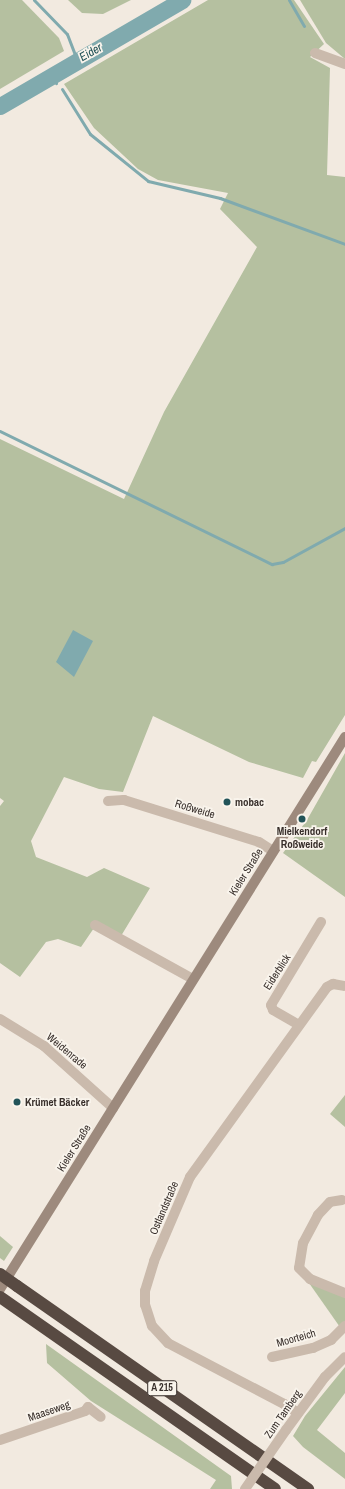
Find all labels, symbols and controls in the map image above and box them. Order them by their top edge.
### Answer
water label: Eider [77,41,105,65]
place label: mobac [235,795,264,809]
street label: Roßweide [173,797,217,821]
marker: mobac [222,797,232,807]
marker: Mielkendorf Roßweide [297,814,307,824]
place label: Mielkendorf Roßweide [277,825,327,851]
street label: Kieler Straße [226,846,266,898]
street label: Eiderblick [261,952,293,992]
street label: Weidenrade [44,1030,90,1072]
place label: Krümet Bäcker [25,1095,89,1109]
marker: Krümet Bäcker [12,1097,22,1107]
street label: Kieler Straße [54,1122,94,1174]
street label: Ostlandstraße [147,1179,181,1237]
street label: Moorteich [275,1326,317,1350]
road number: A 215 [147,1380,177,1396]
street label: Zum Tamberg [262,1387,304,1441]
street label: Maaseweg [26,1398,72,1424]

